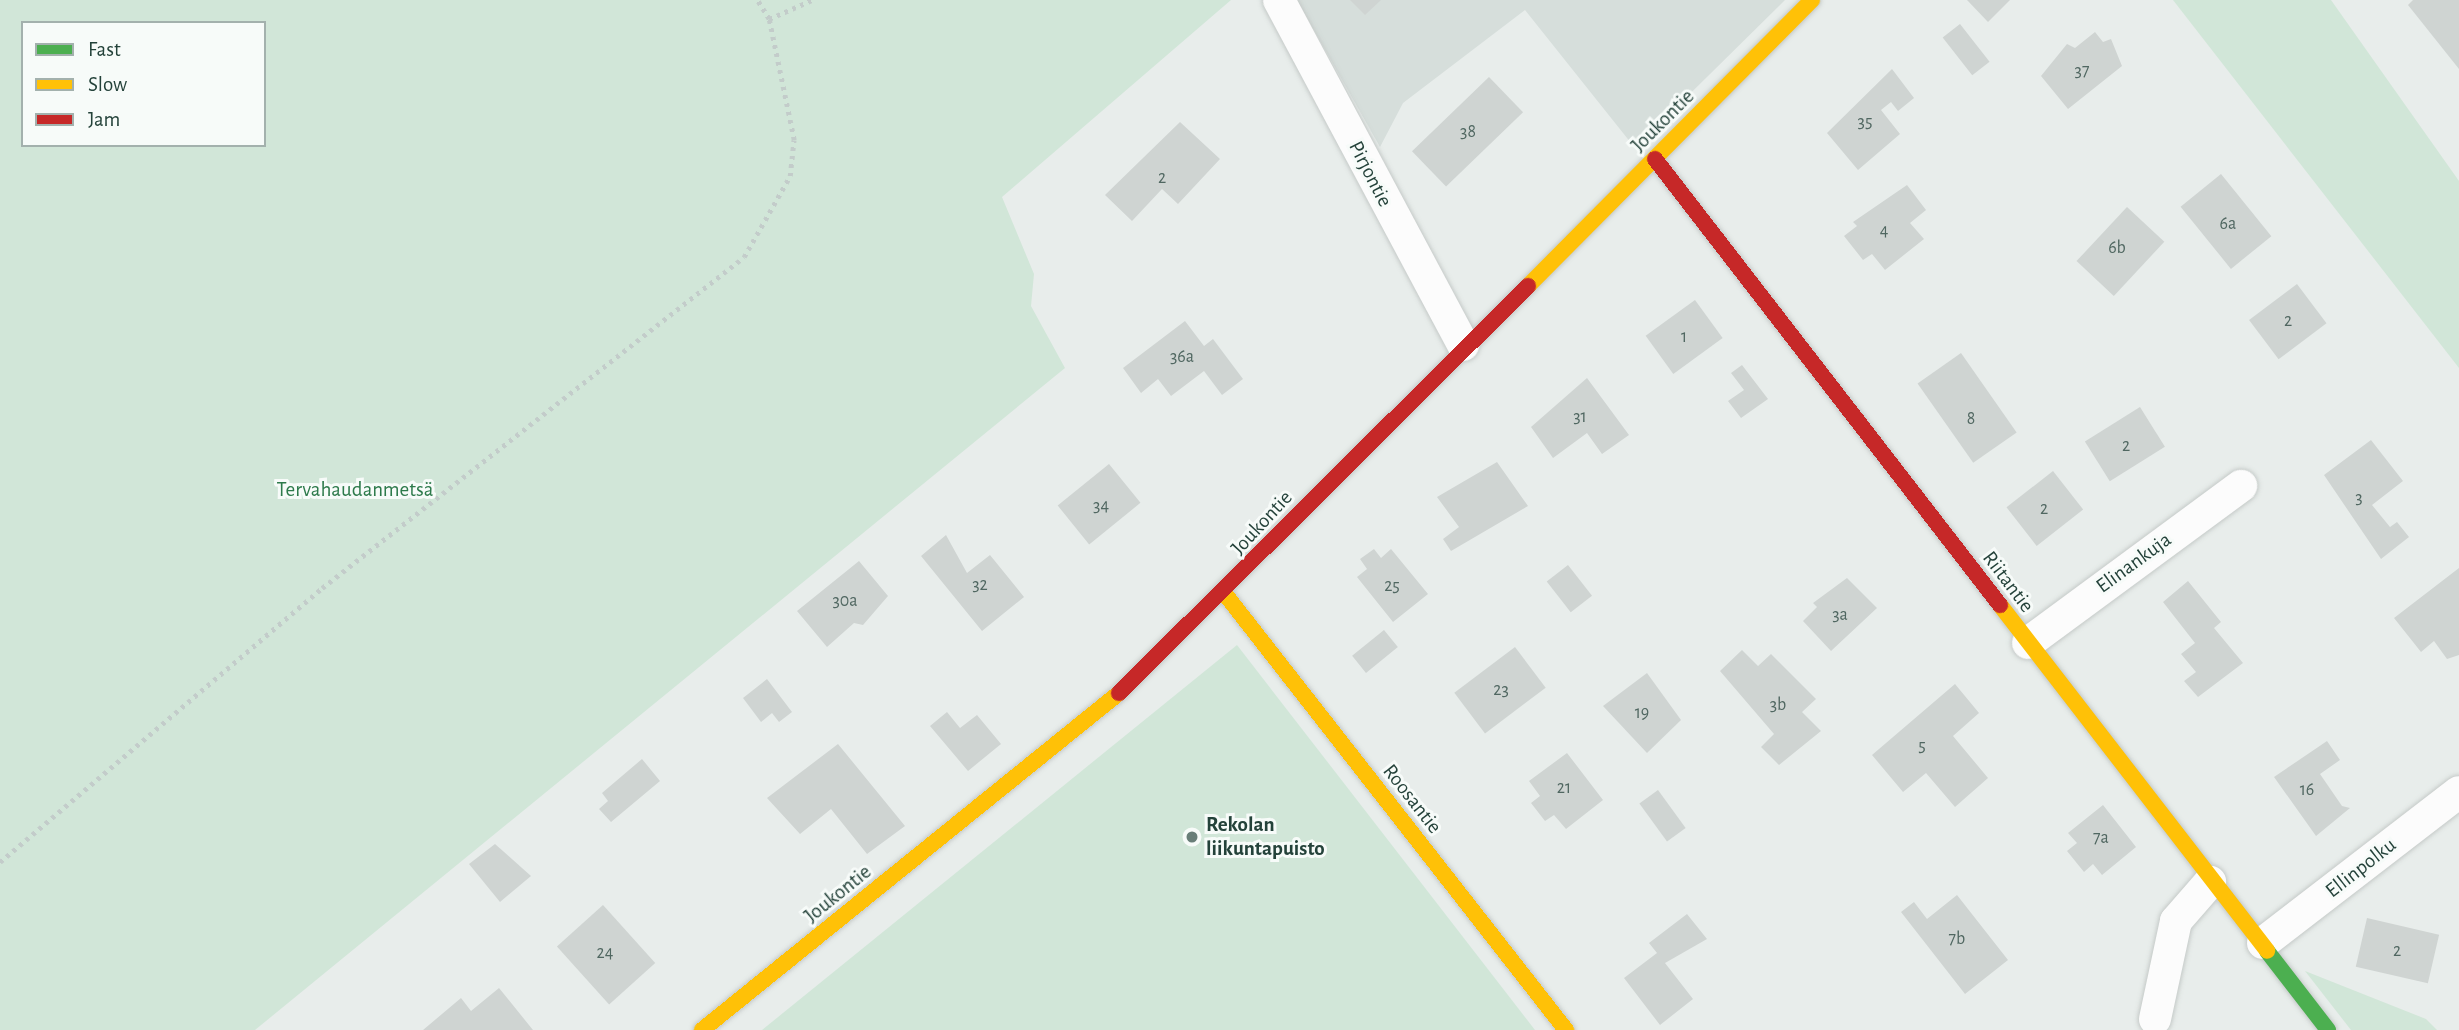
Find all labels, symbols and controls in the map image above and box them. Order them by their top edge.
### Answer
legend [21,21,266,147]
text: Fast [88,39,121,60]
house number: 37 [2075,60,2089,82]
text: Slow [88,74,127,95]
street label: Joukontie [1626,84,1700,158]
text: Jam [88,109,120,130]
house number: 35 [1858,111,1872,133]
house number: 38 [1460,121,1476,143]
street label: Pirjontie [1343,137,1397,211]
house number: 2 [1158,167,1166,189]
house number: 6a [2220,213,2236,235]
house number: 4 [1880,220,1888,242]
house number: 6b [2108,237,2126,259]
house number: 2 [2284,310,2292,332]
house number: 1 [1681,326,1687,348]
house number: 36a [1170,346,1194,368]
house number: 31 [1573,406,1587,428]
house number: 8 [1967,408,1975,430]
house number: 2 [2122,435,2130,457]
park label: Tervahaudanmetsä [277,477,433,503]
street label: Joukontie [1226,486,1298,560]
house number: 3 [2355,487,2363,509]
house number: 34 [1093,495,1109,517]
house number: 2 [2040,498,2048,520]
street label: Elinankuja [2091,527,2177,599]
street label: Riitantie [1977,546,2039,618]
house number: 32 [972,574,988,596]
house number: 25 [1384,575,1400,597]
house number: 30a [832,590,858,612]
house number: 3a [1832,604,1848,626]
house number: 23 [1493,679,1509,701]
house number: 3b [1770,694,1786,716]
house number: 19 [1635,702,1649,724]
house number: 5 [1918,735,1926,757]
street label: Roosantie [1377,759,1447,839]
house number: 21 [1557,777,1571,799]
house number: 16 [2300,779,2314,801]
place label: Rekolan liikuntapuisto [1206,812,1325,862]
house number: 7a [2093,827,2109,849]
marker: Rekolan liikuntapuisto [1184,829,1200,845]
street label: Ellinpolku [2321,833,2401,903]
street label: Joukontie [799,859,877,929]
house number: 7b [1949,928,1965,950]
house number: 2 [2393,940,2401,962]
house number: 24 [597,942,613,964]

